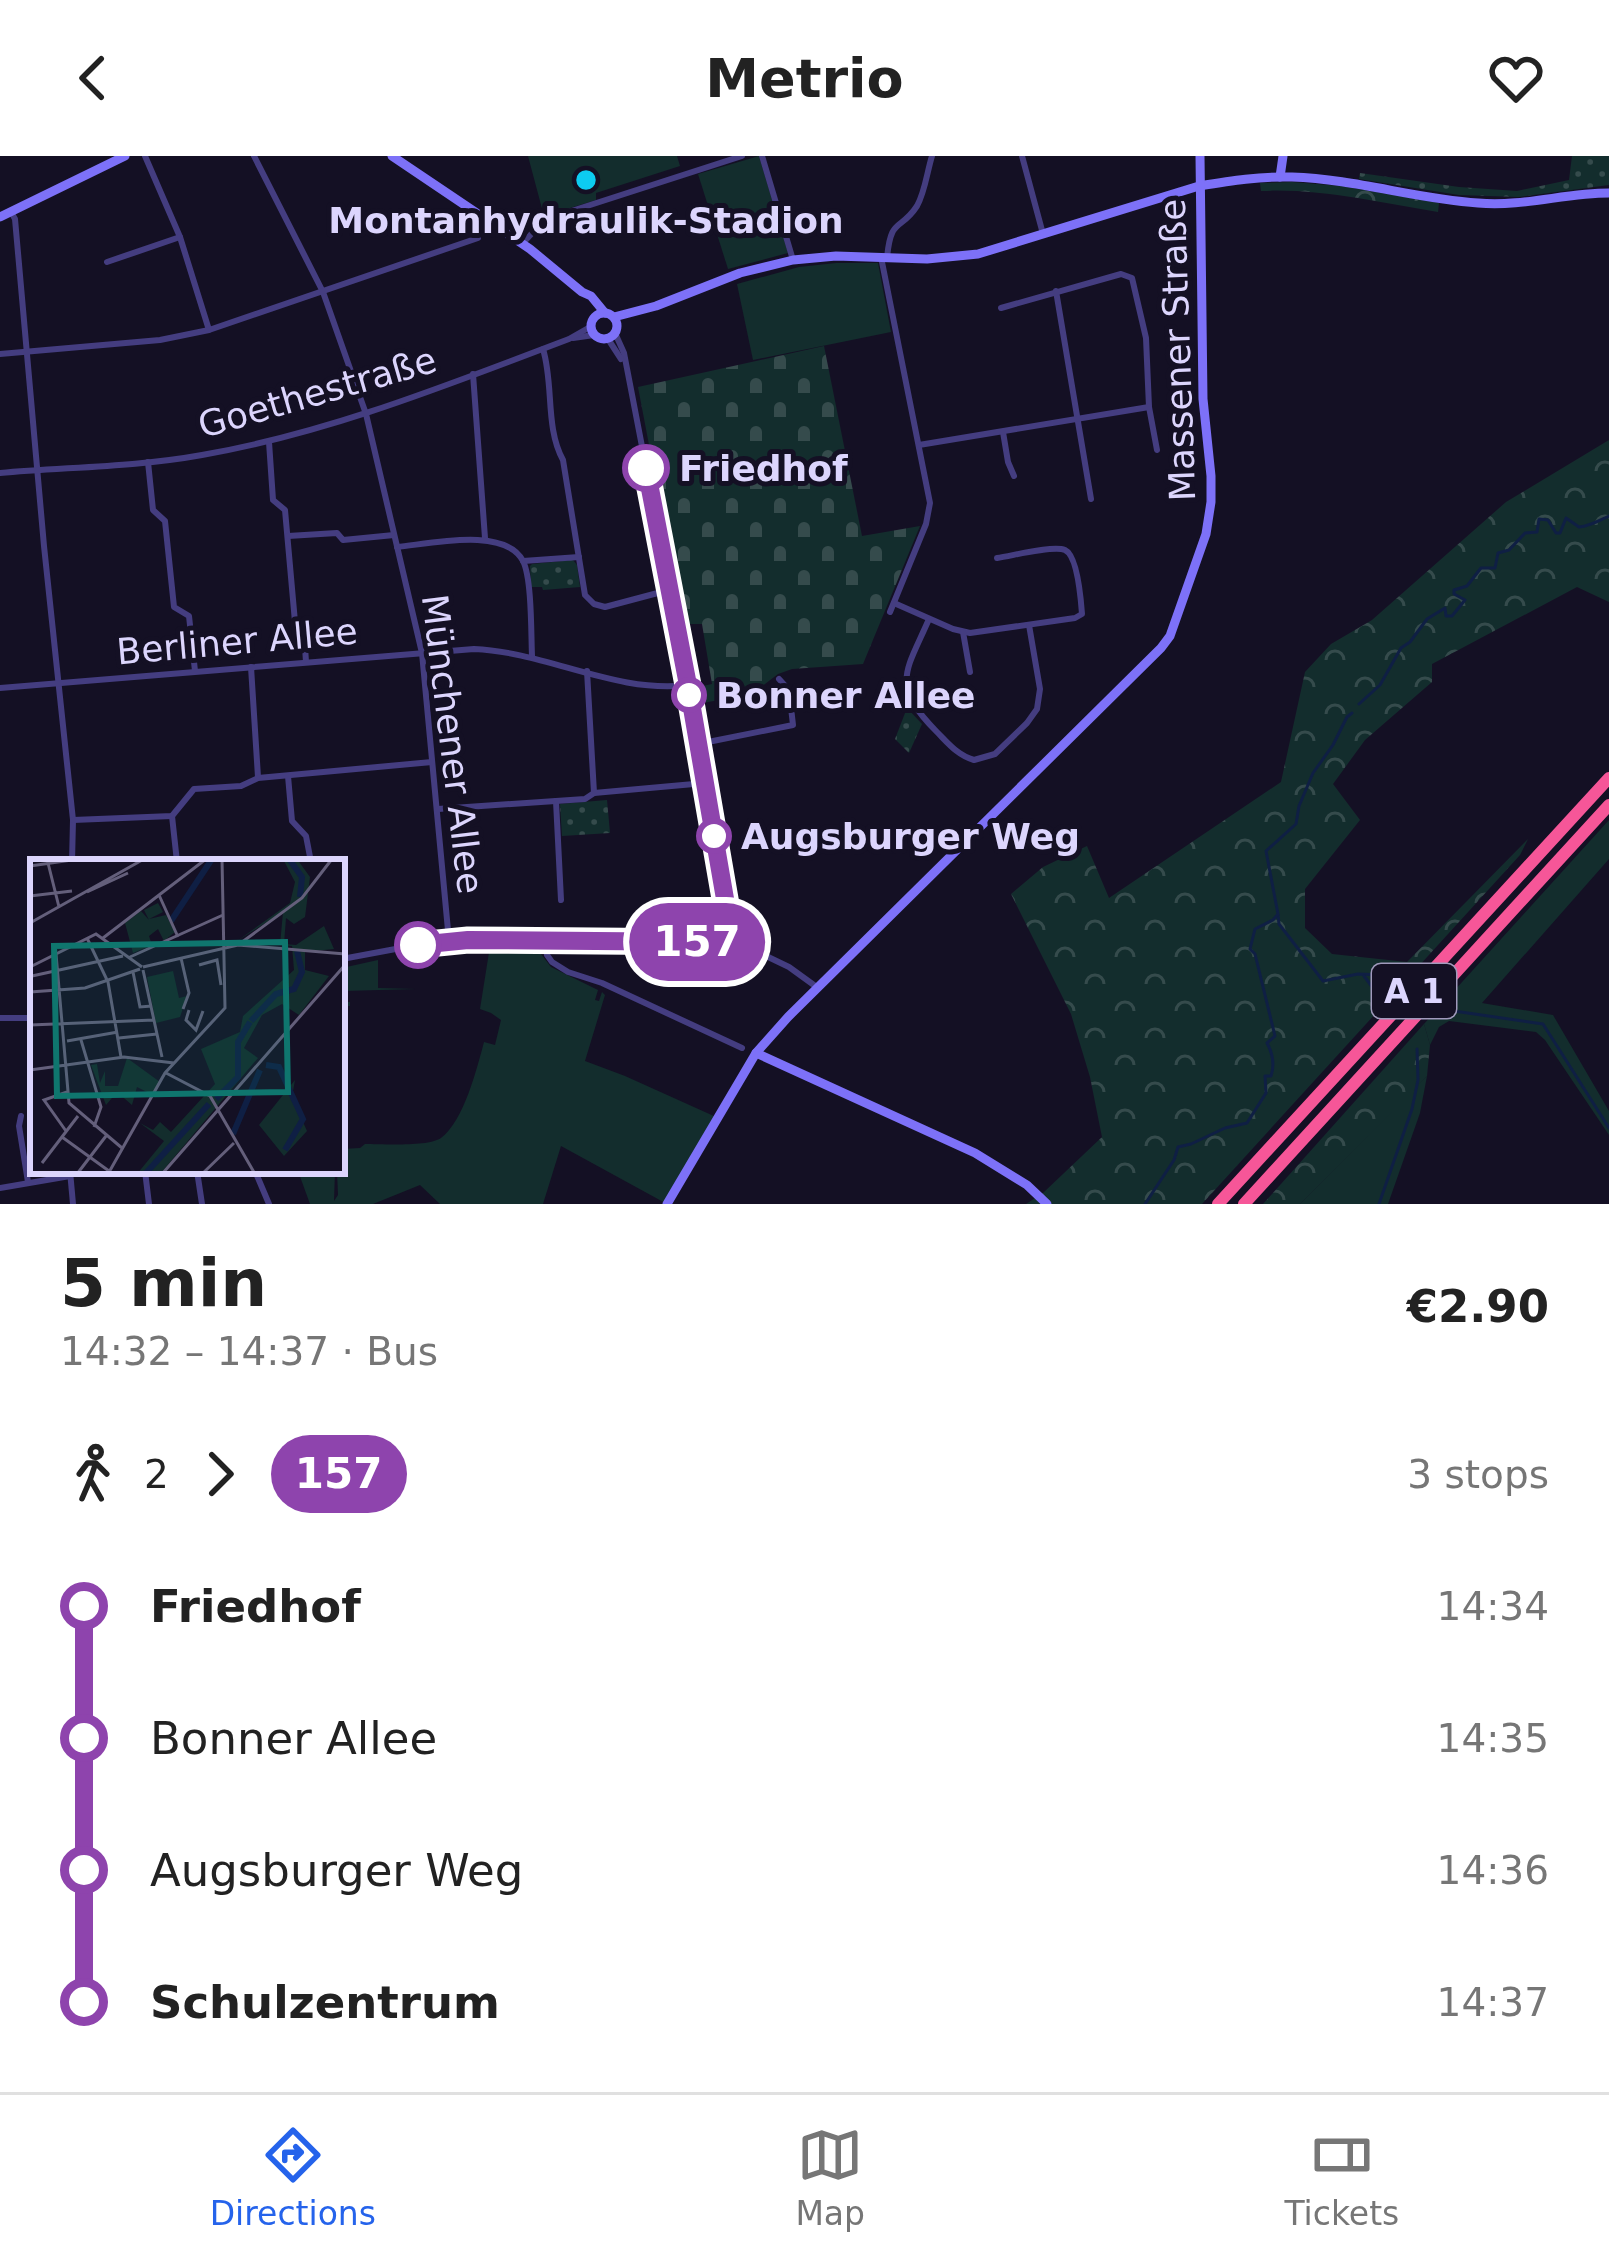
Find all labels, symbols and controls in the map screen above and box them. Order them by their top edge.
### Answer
icon: back [60,45,126,111]
icon: heart [1483,45,1549,111]
text: Metrio [705,47,904,110]
marker: Montanhydraulik-Stadion [573,167,599,193]
street label: Massener Straße [1152,198,1203,502]
place label: Montanhydraulik-Stadion [328,200,844,241]
street label: Goethestraße [193,339,441,446]
marker: Friedhof [624,446,668,490]
place label: Friedhof [679,448,848,489]
street label: Münchener Allee [414,592,491,896]
street label: Berliner Allee [115,611,359,672]
place label: Bonner Allee [716,675,976,716]
marker: Bonner Allee [673,679,705,711]
place label: Augsburger Weg [741,816,1080,857]
marker: Augsburger Weg [698,820,730,852]
inset map [30,859,345,1174]
line badge: 157 [628,903,766,981]
text: 157 [653,917,741,966]
unlabelled marker [396,923,440,967]
road number: A 1 [1372,964,1456,1018]
text: 5 min [60,1245,267,1322]
text: €2.90 [1407,1280,1549,1333]
text: 14:32 – 14:37 · Bus [60,1329,438,1374]
icon: walk [60,1441,126,1507]
icon: forward [187,1441,253,1507]
text: 157 [295,1449,383,1498]
text: 2 [144,1452,169,1497]
text: 3 stops [1407,1452,1549,1497]
text: Friedhof [150,1580,361,1633]
text: 14:34 [1437,1584,1549,1629]
text: Bonner Allee [150,1712,437,1765]
text: 14:35 [1437,1716,1549,1761]
text: Augsburger Weg [150,1844,523,1897]
text: 14:36 [1437,1848,1549,1893]
text: Schulzentrum [150,1976,500,2029]
text: 14:37 [1437,1980,1549,2025]
tab: Directions [210,2122,376,2233]
tab: Map [795,2122,865,2233]
tab: Tickets [1284,2122,1399,2233]

